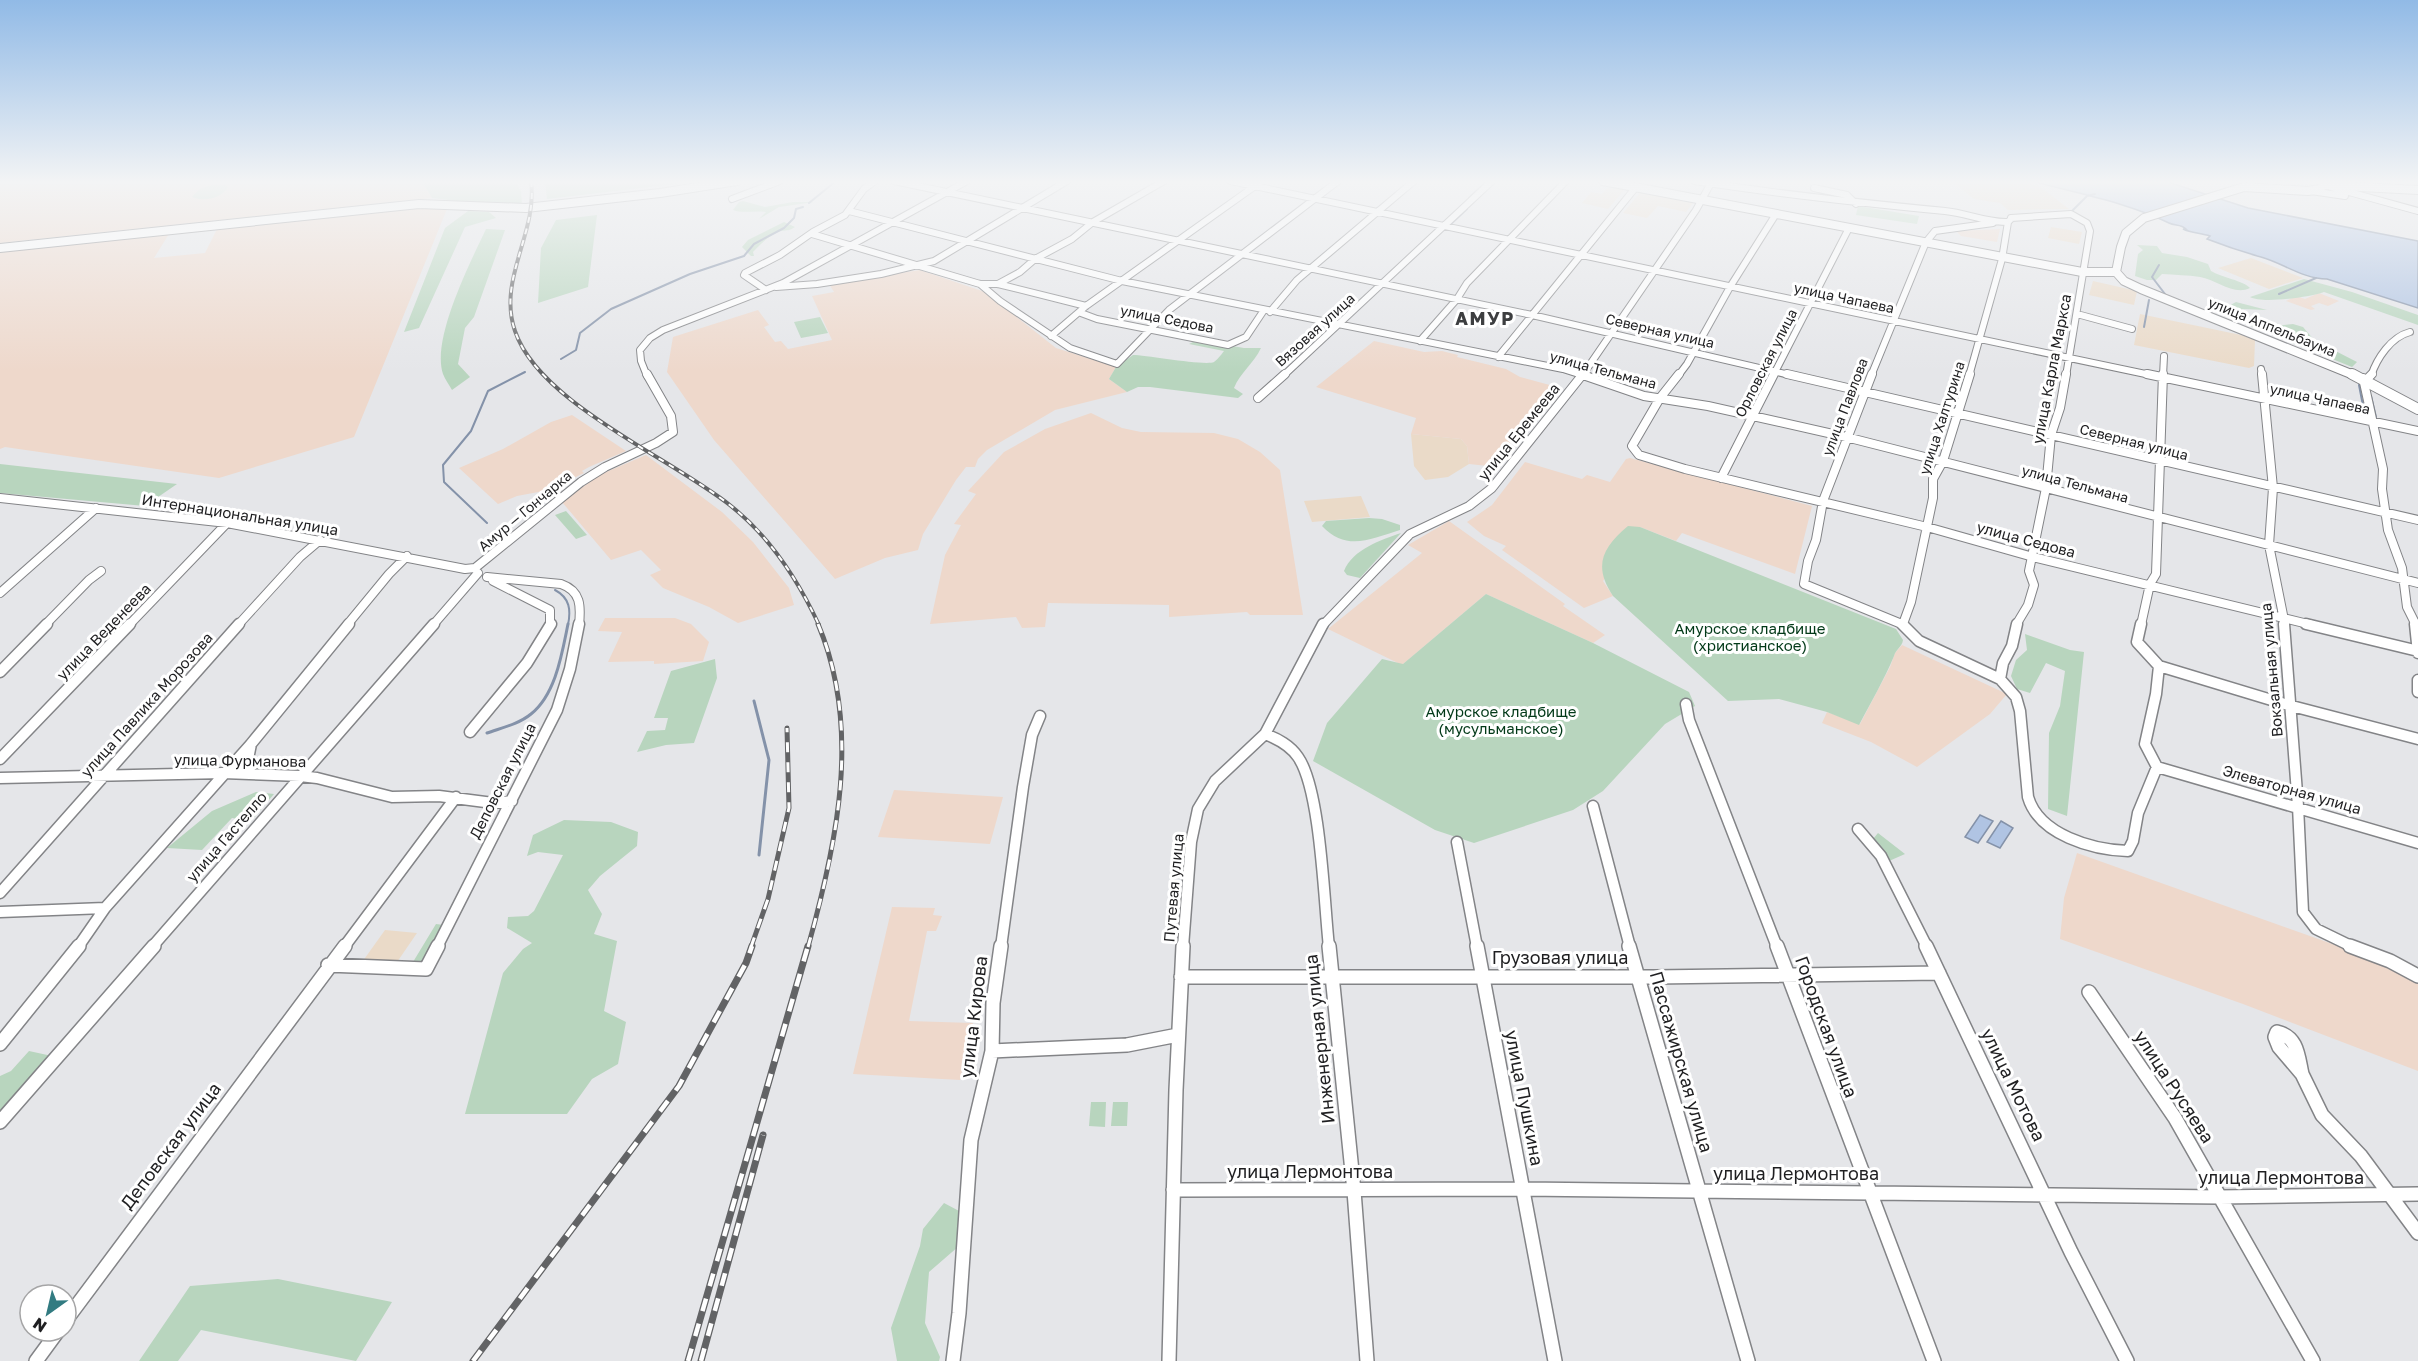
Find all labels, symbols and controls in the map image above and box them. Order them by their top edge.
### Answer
street label: улица Чапаева [1792,279,1896,316]
street label: Вязовая улица [1271,289,1358,370]
street label: улица Карла Маркса [2028,292,2074,445]
street label: улица Аппельбаума [2206,293,2338,360]
street label: улица Седова [1119,301,1215,336]
street label: Орловская улица [1731,306,1800,420]
district label: АМУР [1455,307,1515,329]
street label: Северная улица [1604,310,1716,351]
street label: улица Тельмана [1548,347,1658,392]
street label: улица Павлова [1818,356,1871,458]
street label: улица Халтурина [1915,359,1968,477]
street label: улица Еремеева [1473,379,1563,484]
street label: улица Чапаева [2268,380,2372,417]
street label: Северная улица [2078,420,2190,463]
street label: улица Тельмана [2020,461,2130,506]
street label: Амур — Гончарка [475,467,575,555]
street label: Интернациональная улица [141,490,340,538]
street label: улица Седова [1975,517,2078,561]
street label: улица Веденеева [52,579,154,683]
street label: Вокзальная улица [2256,602,2286,738]
park label: Амурское кладбище (христианское) [1674,619,1826,654]
street label: улица Павлика Морозова [77,628,216,780]
park label: Амурское кладбище (мусульманское) [1425,702,1577,737]
street label: Деповская улица [465,720,539,841]
street label: улица Фурманова [174,750,306,770]
street label: Элеваторная улица [2221,761,2364,817]
street label: улица Гастелло [182,788,270,885]
street label: Путевая улица [1159,833,1187,943]
street label: Грузовая улица [1492,946,1628,968]
street label: Инженерная улица [1299,953,1339,1125]
street label: Городская улица [1791,953,1863,1100]
street label: улица Кирова [955,954,991,1079]
street label: Пассажирская улица [1646,969,1718,1155]
street label: улица Мотова [1977,1024,2051,1145]
street label: улица Русяева [2130,1026,2219,1147]
street label: улица Пушкина [1501,1028,1549,1168]
street label: Деповская улица [115,1078,225,1213]
street label: улица Лермонтова [1227,1160,1393,1182]
street label: улица Лермонтова [1713,1162,1879,1184]
street label: улица Лермонтова [2198,1166,2364,1188]
north arrow [18,1283,78,1343]
text: N [29,1314,50,1337]

